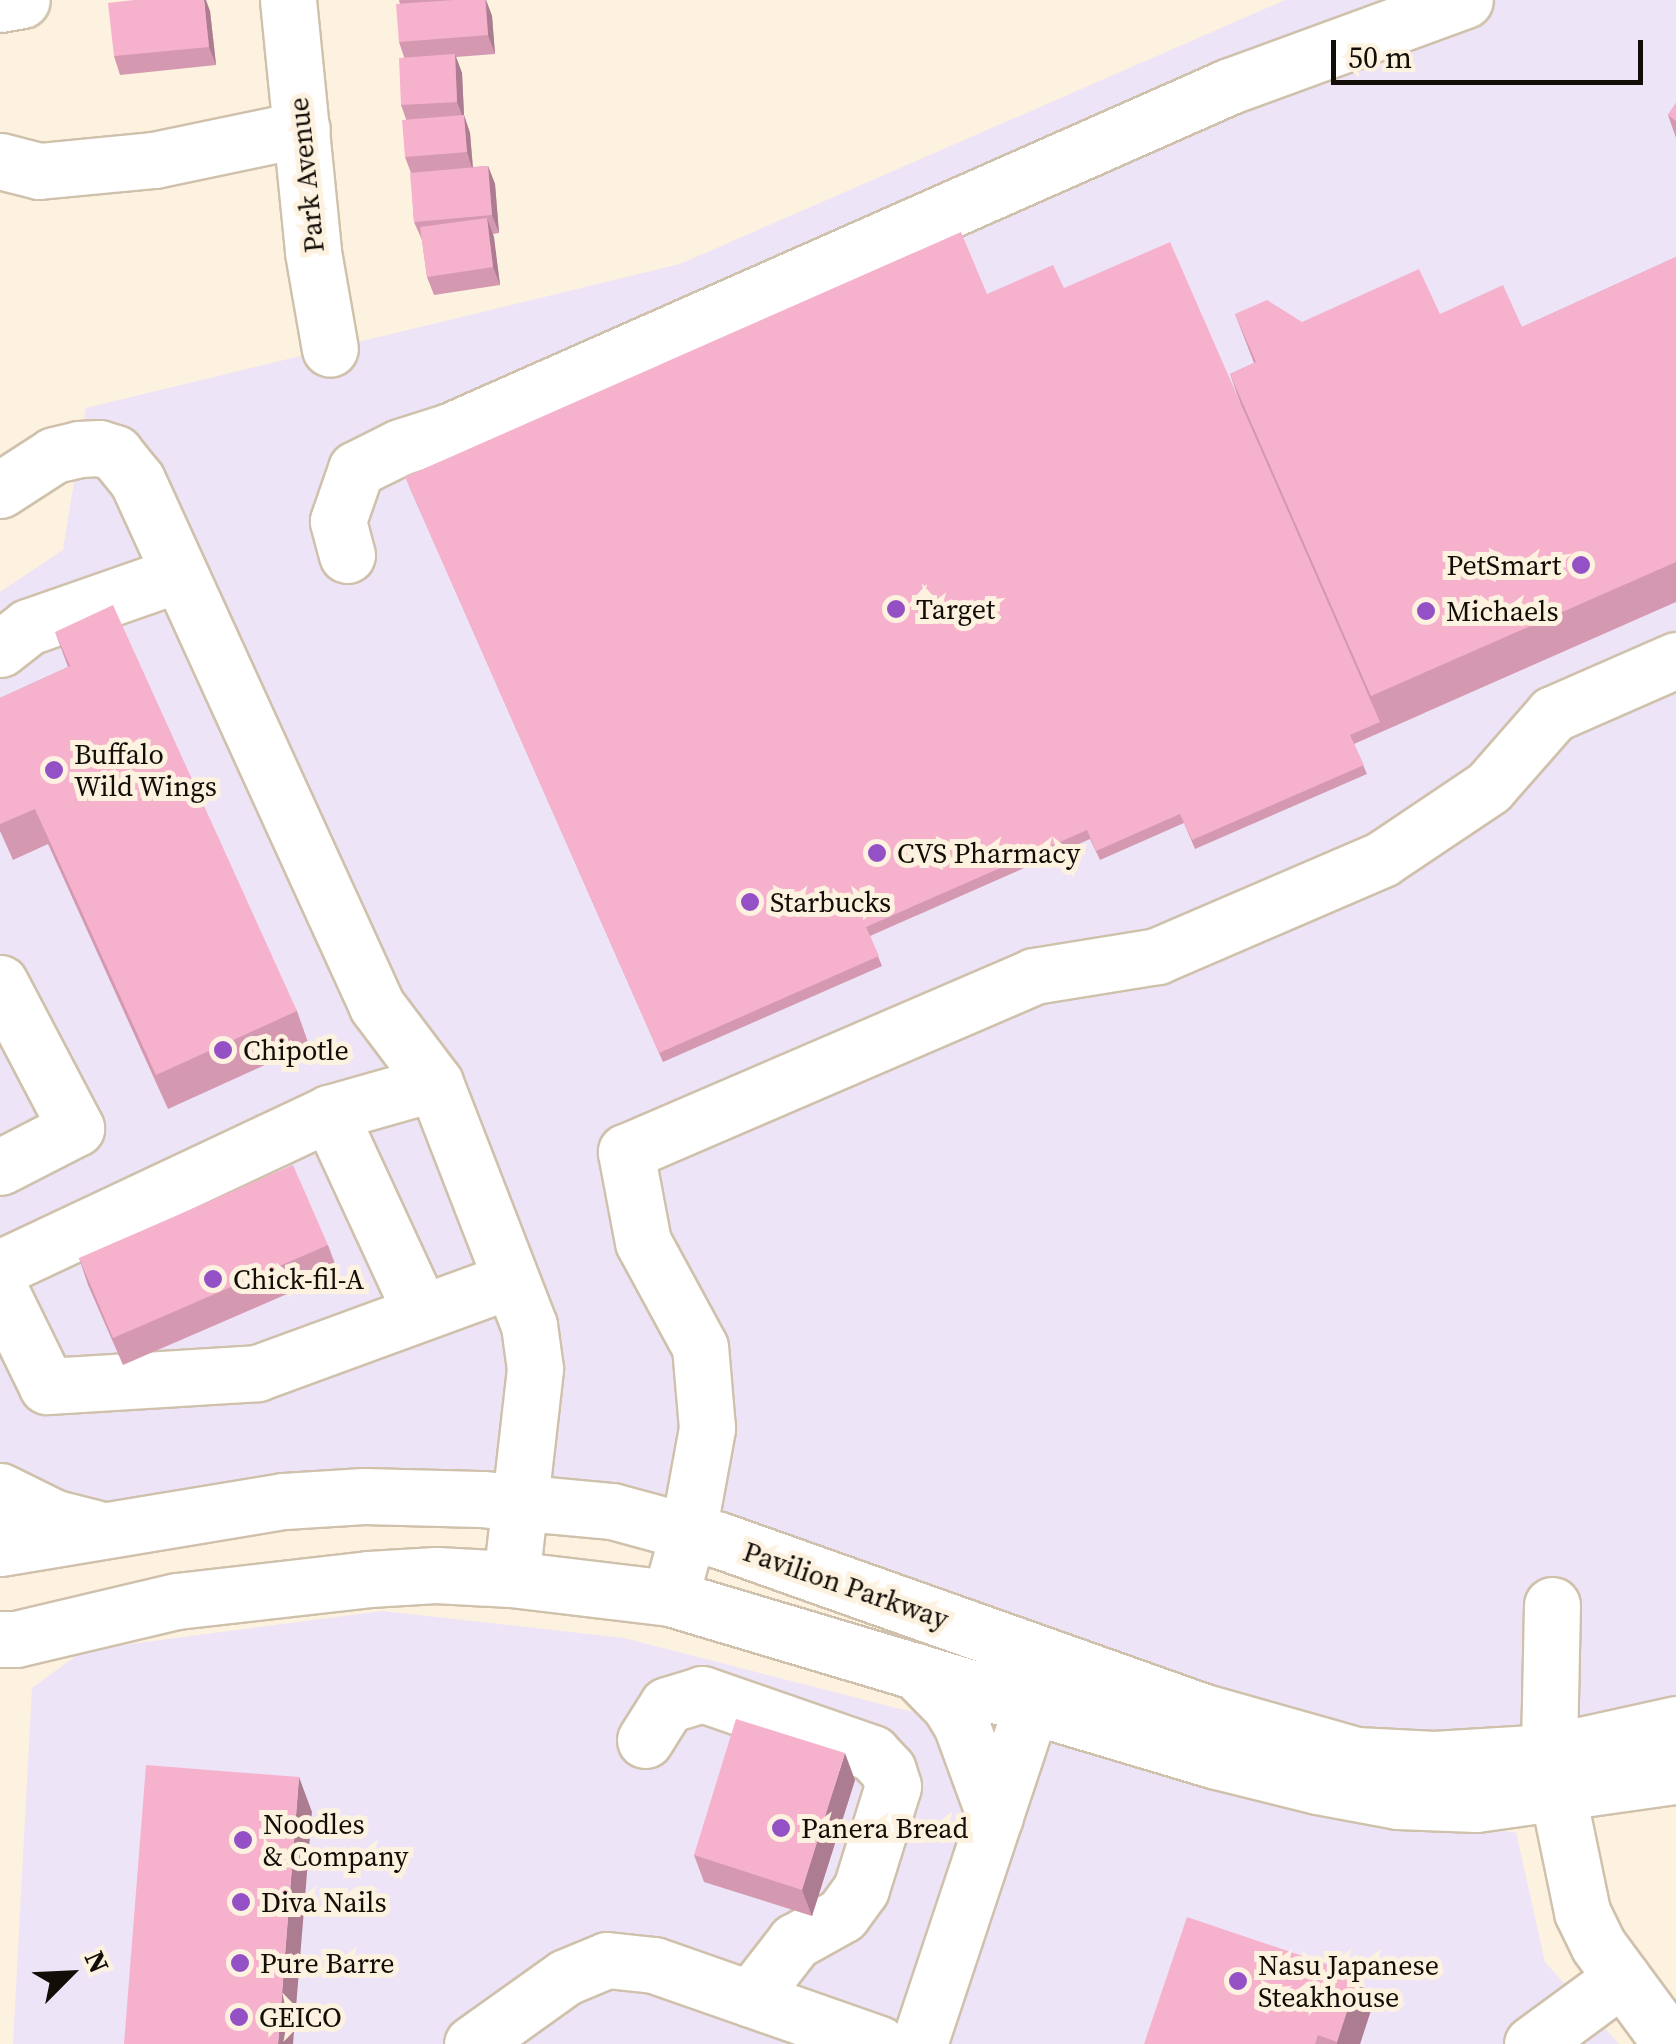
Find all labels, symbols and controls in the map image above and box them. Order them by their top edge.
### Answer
scale bar [1336,20,1648,82]
text: 50 m [1348,37,1412,78]
street label: Park Avenue [281,96,331,254]
place label: PetSmart [1447,548,1561,582]
marker: PetSmart [1570,554,1592,576]
place label: Target [916,592,995,626]
place label: Michaels [1446,594,1559,628]
marker: Target [885,598,907,620]
marker: Michaels [1415,600,1437,622]
place label: Buffalo Wild Wings [74,737,218,803]
marker: Buffalo Wild Wings [43,759,65,781]
place label: CVS Pharmacy [897,836,1080,870]
marker: CVS Pharmacy [866,842,888,864]
place label: Starbucks [770,885,891,919]
marker: Starbucks [739,891,761,913]
place label: Chipotle [243,1033,349,1067]
marker: Chipotle [212,1039,234,1061]
place label: Chick-fil-A [233,1262,364,1296]
marker: Chick-fil-A [202,1268,224,1290]
street label: Pavilion Parkway [739,1534,953,1636]
place label: Noodles & Company [263,1807,408,1873]
place label: Panera Bread [801,1811,968,1845]
marker: Panera Bread [770,1817,792,1839]
marker: Noodles & Company [232,1829,254,1851]
place label: Diva Nails [261,1885,387,1919]
marker: Diva Nails [230,1891,252,1913]
north arrow [20,1924,120,2024]
text: N [76,1945,119,1979]
place label: Pure Barre [260,1946,395,1980]
place label: Nasu Japanese Steakhouse [1258,1948,1439,2014]
marker: Pure Barre [229,1952,251,1974]
marker: Nasu Japanese Steakhouse [1227,1970,1249,1992]
place label: GEICO [259,2000,342,2034]
marker: GEICO [228,2006,250,2028]

